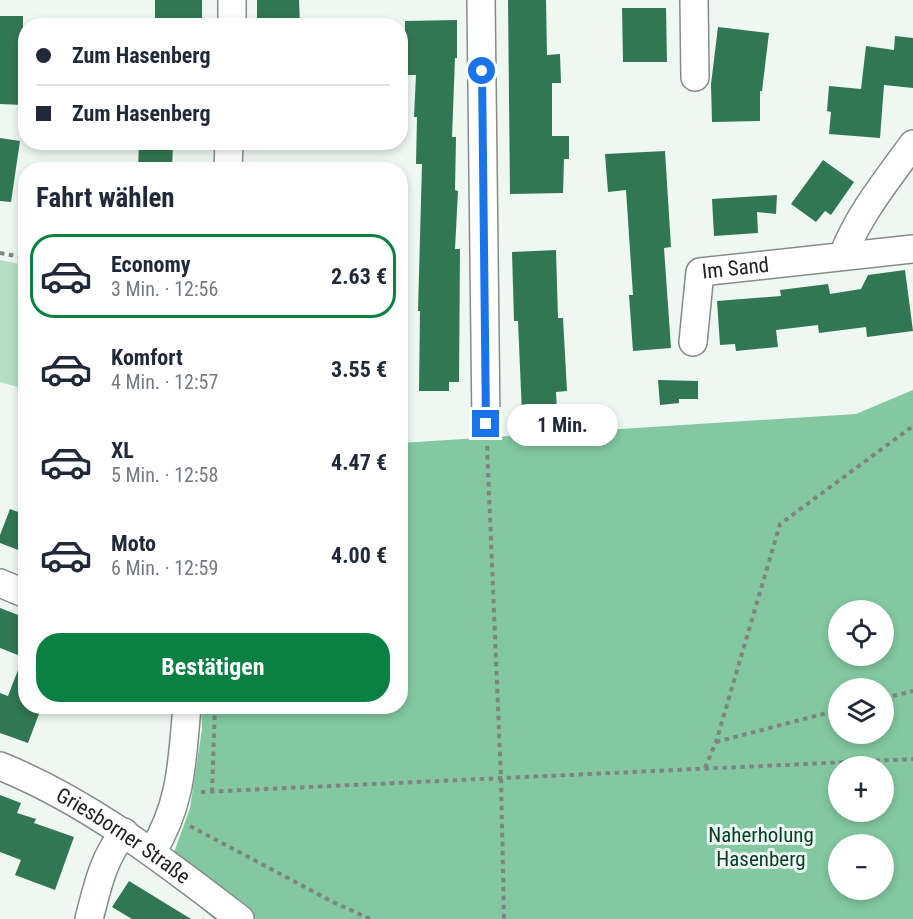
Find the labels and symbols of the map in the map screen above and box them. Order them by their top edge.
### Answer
route start [468,57,495,84]
street label: Im Sand [701,253,770,284]
callout: 1 Min. [507,403,618,445]
route end [472,410,499,437]
street label: Griesborner Straße [52,783,195,889]
park label: Naherholung Hasenberg [708,823,814,871]

